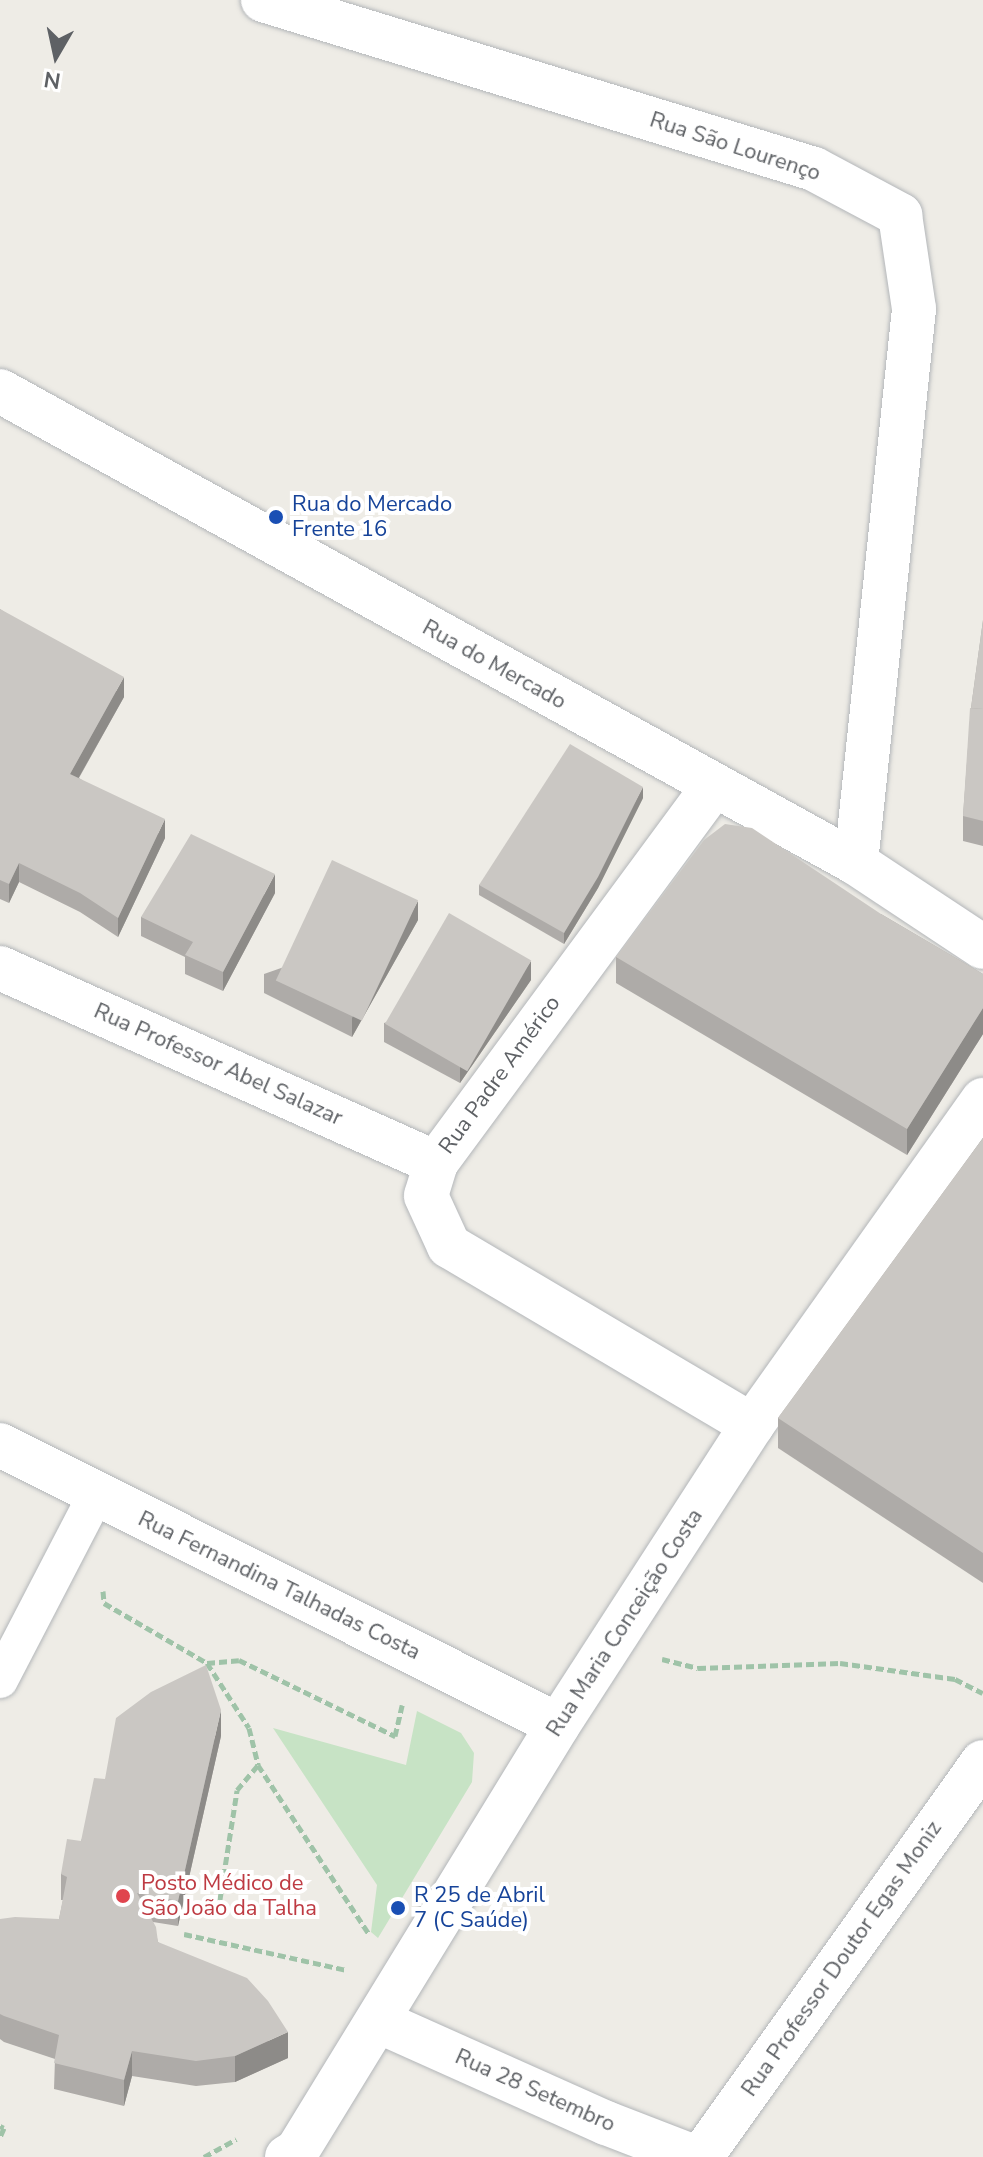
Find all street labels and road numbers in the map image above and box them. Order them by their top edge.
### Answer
street label: Rua São Lourenço [646,107,824,187]
street label: Rua do Mercado [418,615,570,715]
street label: Rua Padre Américo [434,991,566,1159]
street label: Rua Professor Abel Salazar [90,998,346,1132]
street label: Rua Maria Conceição Costa [541,1504,709,1742]
street label: Rua Fernandina Talhadas Costa [134,1506,424,1666]
street label: Rua Professor Doutor Egas Moniz [736,1816,948,2102]
street label: Rua 28 Setembro [451,2044,619,2138]

